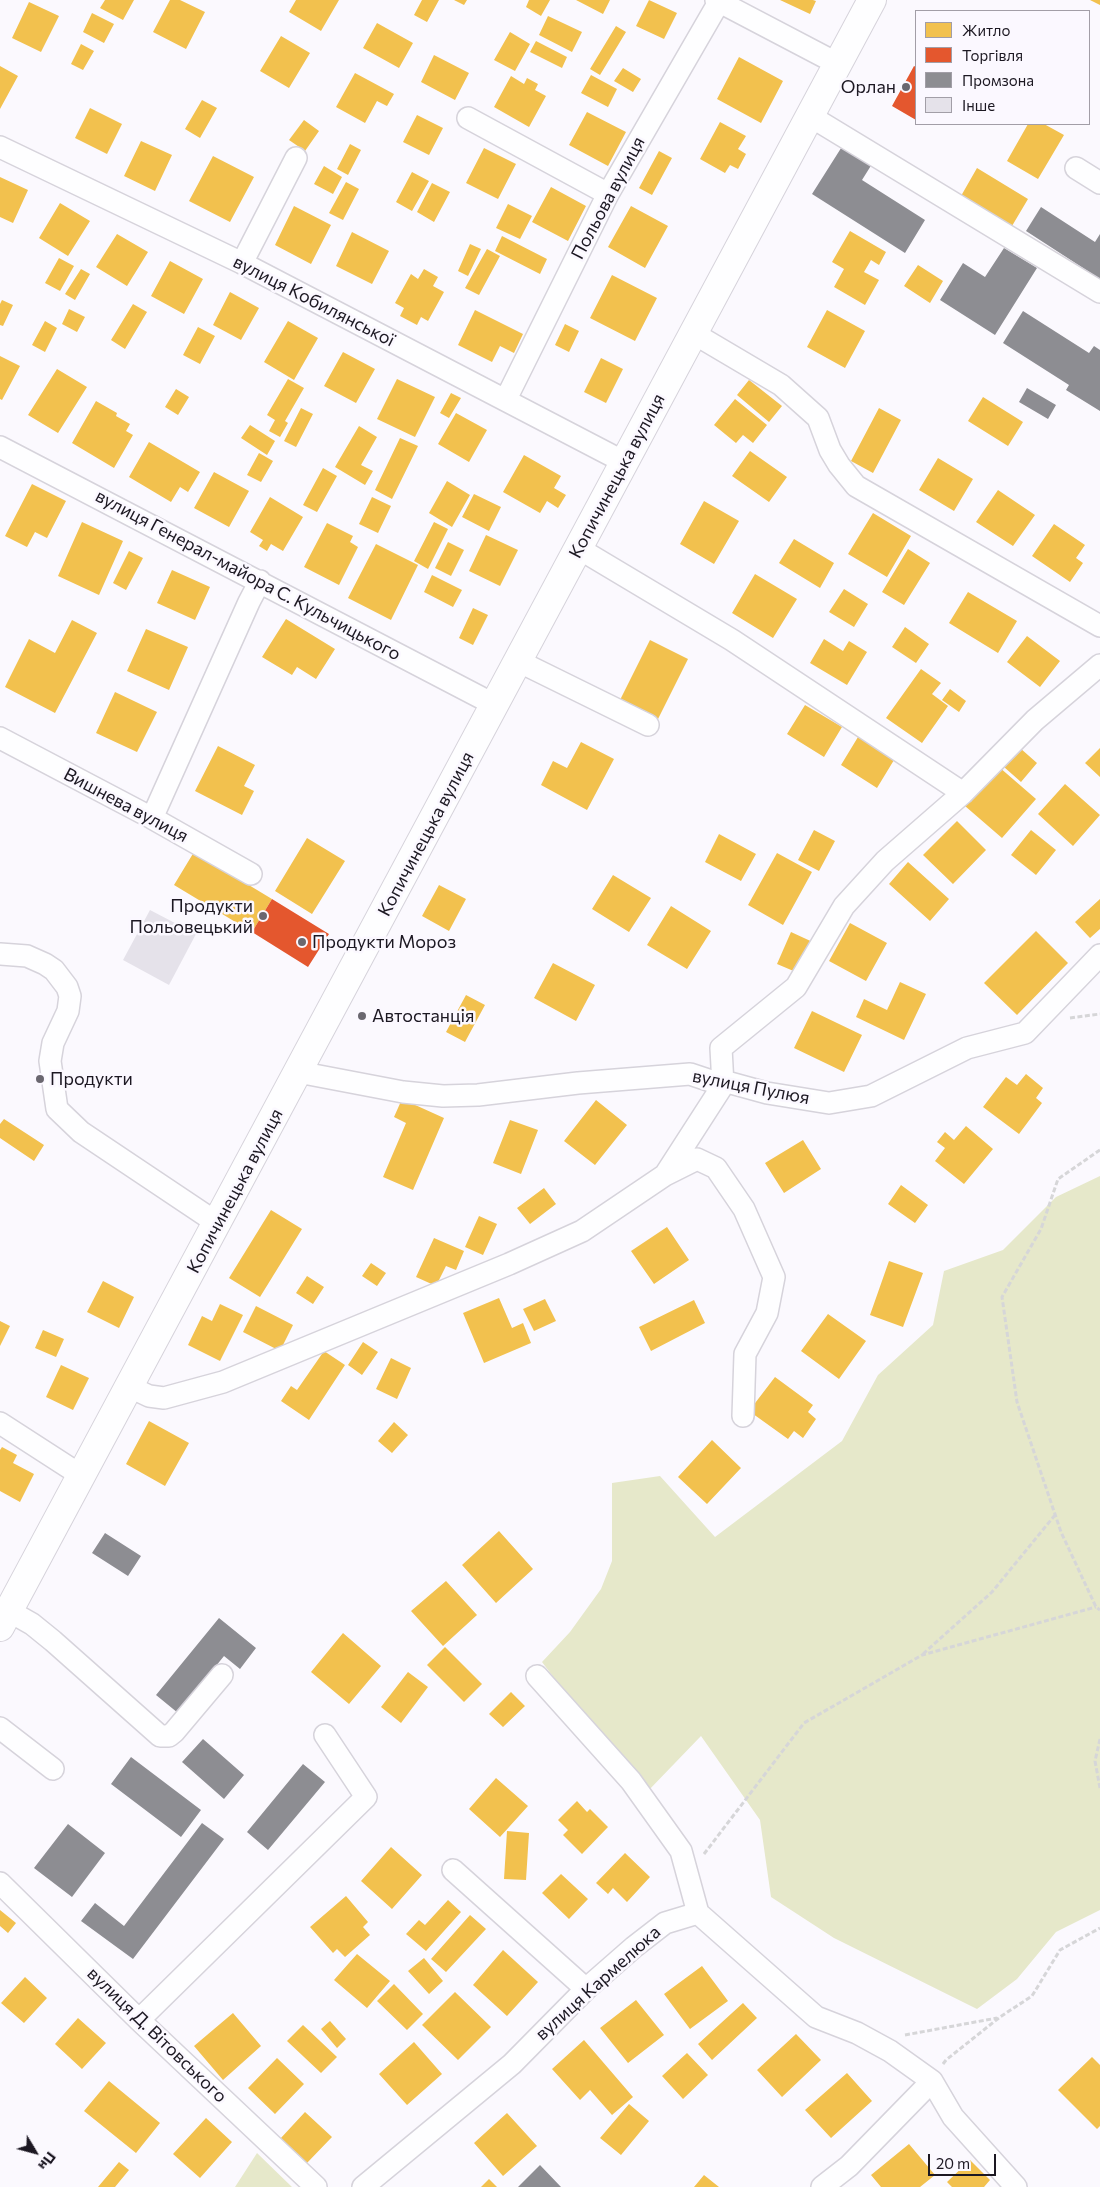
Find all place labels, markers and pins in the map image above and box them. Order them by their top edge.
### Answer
place label: Орлан [841,76,896,98]
marker: Орлан [900,81,912,93]
place label: Продукти Польовецький [130,895,253,938]
marker: Продукти Польовецький [257,910,269,922]
place label: Продукти Мороз [312,931,456,953]
marker: Продукти Мороз [296,936,308,948]
place label: Автостанція [372,1005,475,1027]
marker: Автостанція [356,1010,368,1022]
place label: Продукти [50,1068,133,1090]
marker: Продукти [34,1073,46,1085]

